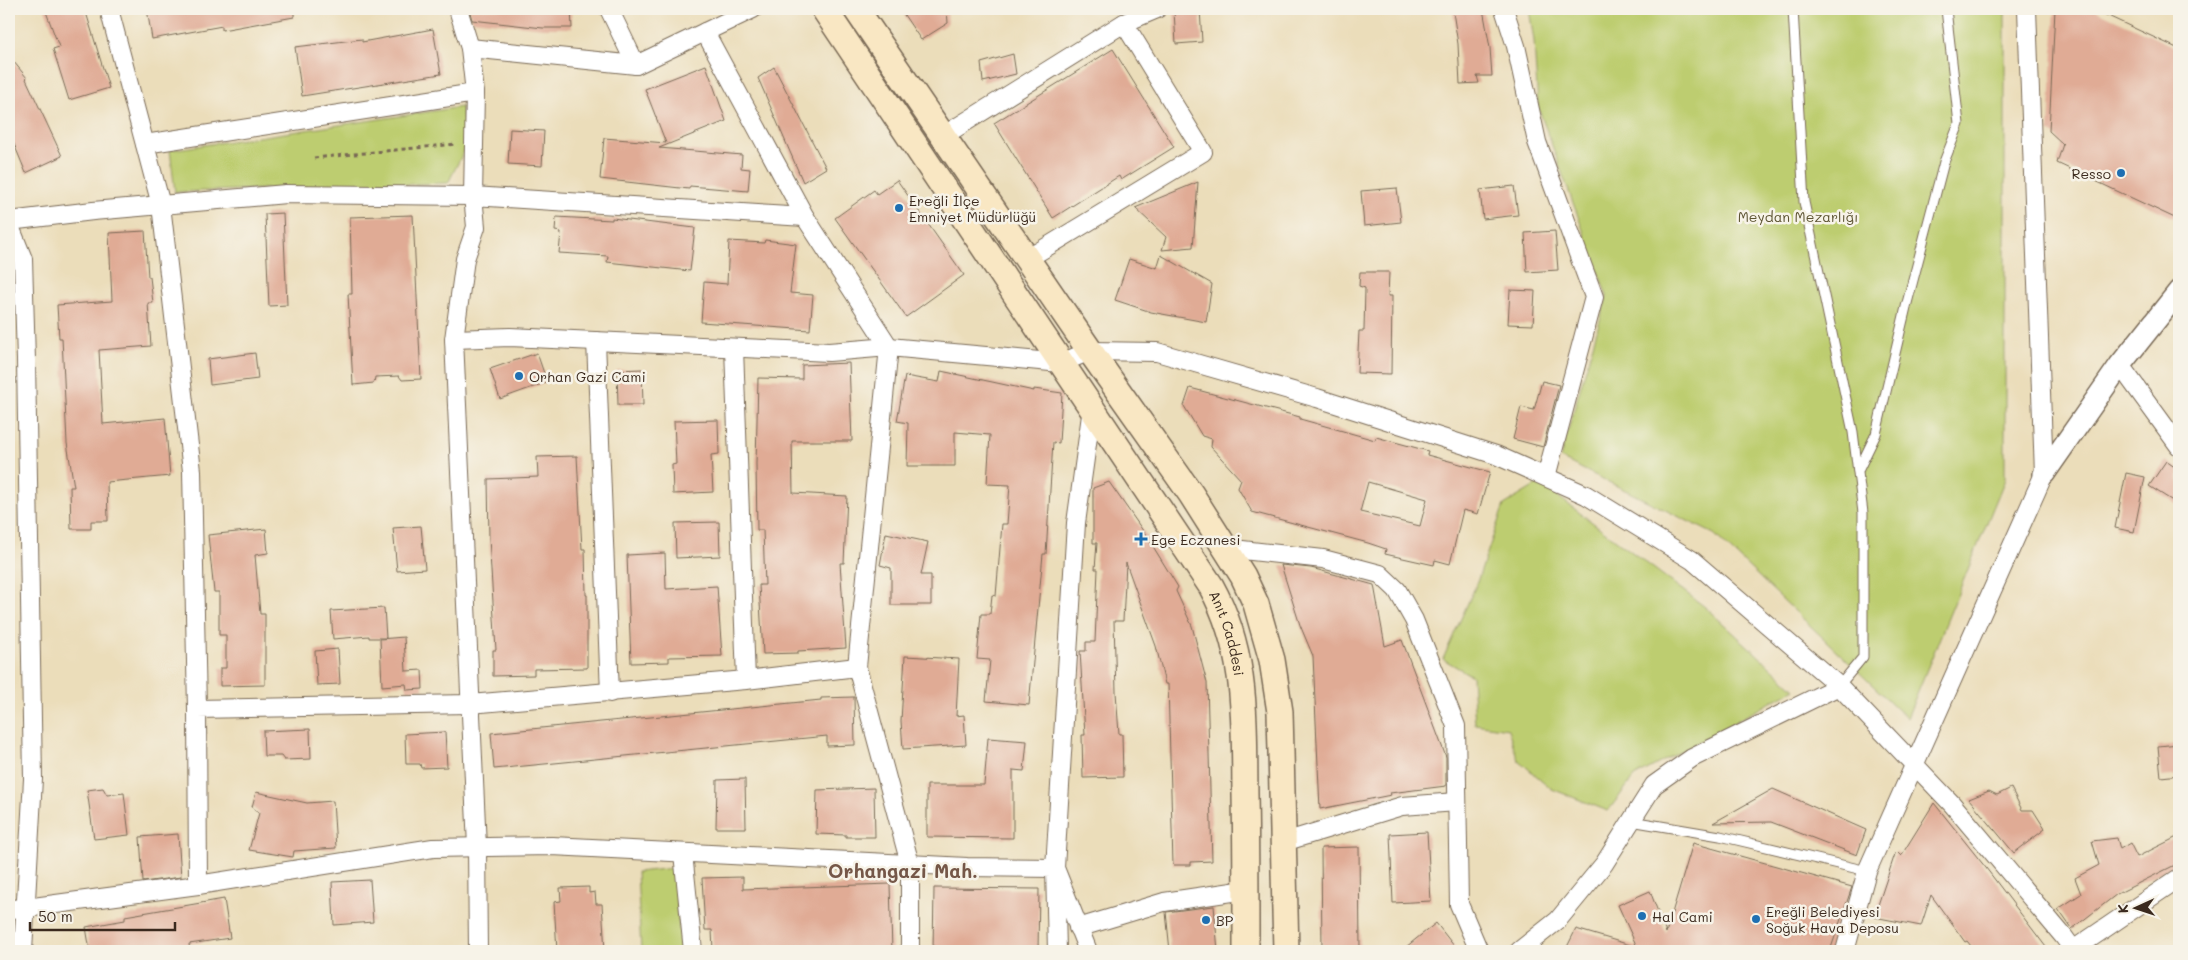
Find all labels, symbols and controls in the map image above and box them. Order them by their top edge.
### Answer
place label: Resso [2071,164,2111,183]
marker: Resso [2115,167,2127,179]
place label: Ereğli İlçe Emniyet Müdürlüğü [909,191,1036,226]
marker: Ereğli İlçe Emniyet Müdürlüğü [893,202,905,214]
park label: Meydan Mezarlığı [1738,207,1858,226]
place label: Orhan Gazi Cami [529,367,646,386]
marker: Orhan Gazi Cami [513,370,525,382]
place label: Ege Eczanesi [1151,530,1241,549]
marker: Ege Eczanesi [1135,533,1147,545]
street label: Anıt Caddesi [1205,587,1249,677]
district label: Orhangazi Mah. [828,858,978,883]
north arrow [2110,882,2160,932]
scale bar [30,900,175,932]
place label: Ereğli Belediyesi Soğuk Hava Deposu [1766,902,1899,937]
text: K [2113,904,2132,914]
text: 50 m [38,906,73,926]
place label: Hal Cami [1652,907,1713,926]
marker: Hal Cami [1636,910,1648,922]
place label: BP [1216,911,1234,930]
marker: Ereğli Belediyesi Soğuk Hava Deposu [1750,913,1762,925]
marker: BP [1200,914,1212,926]

